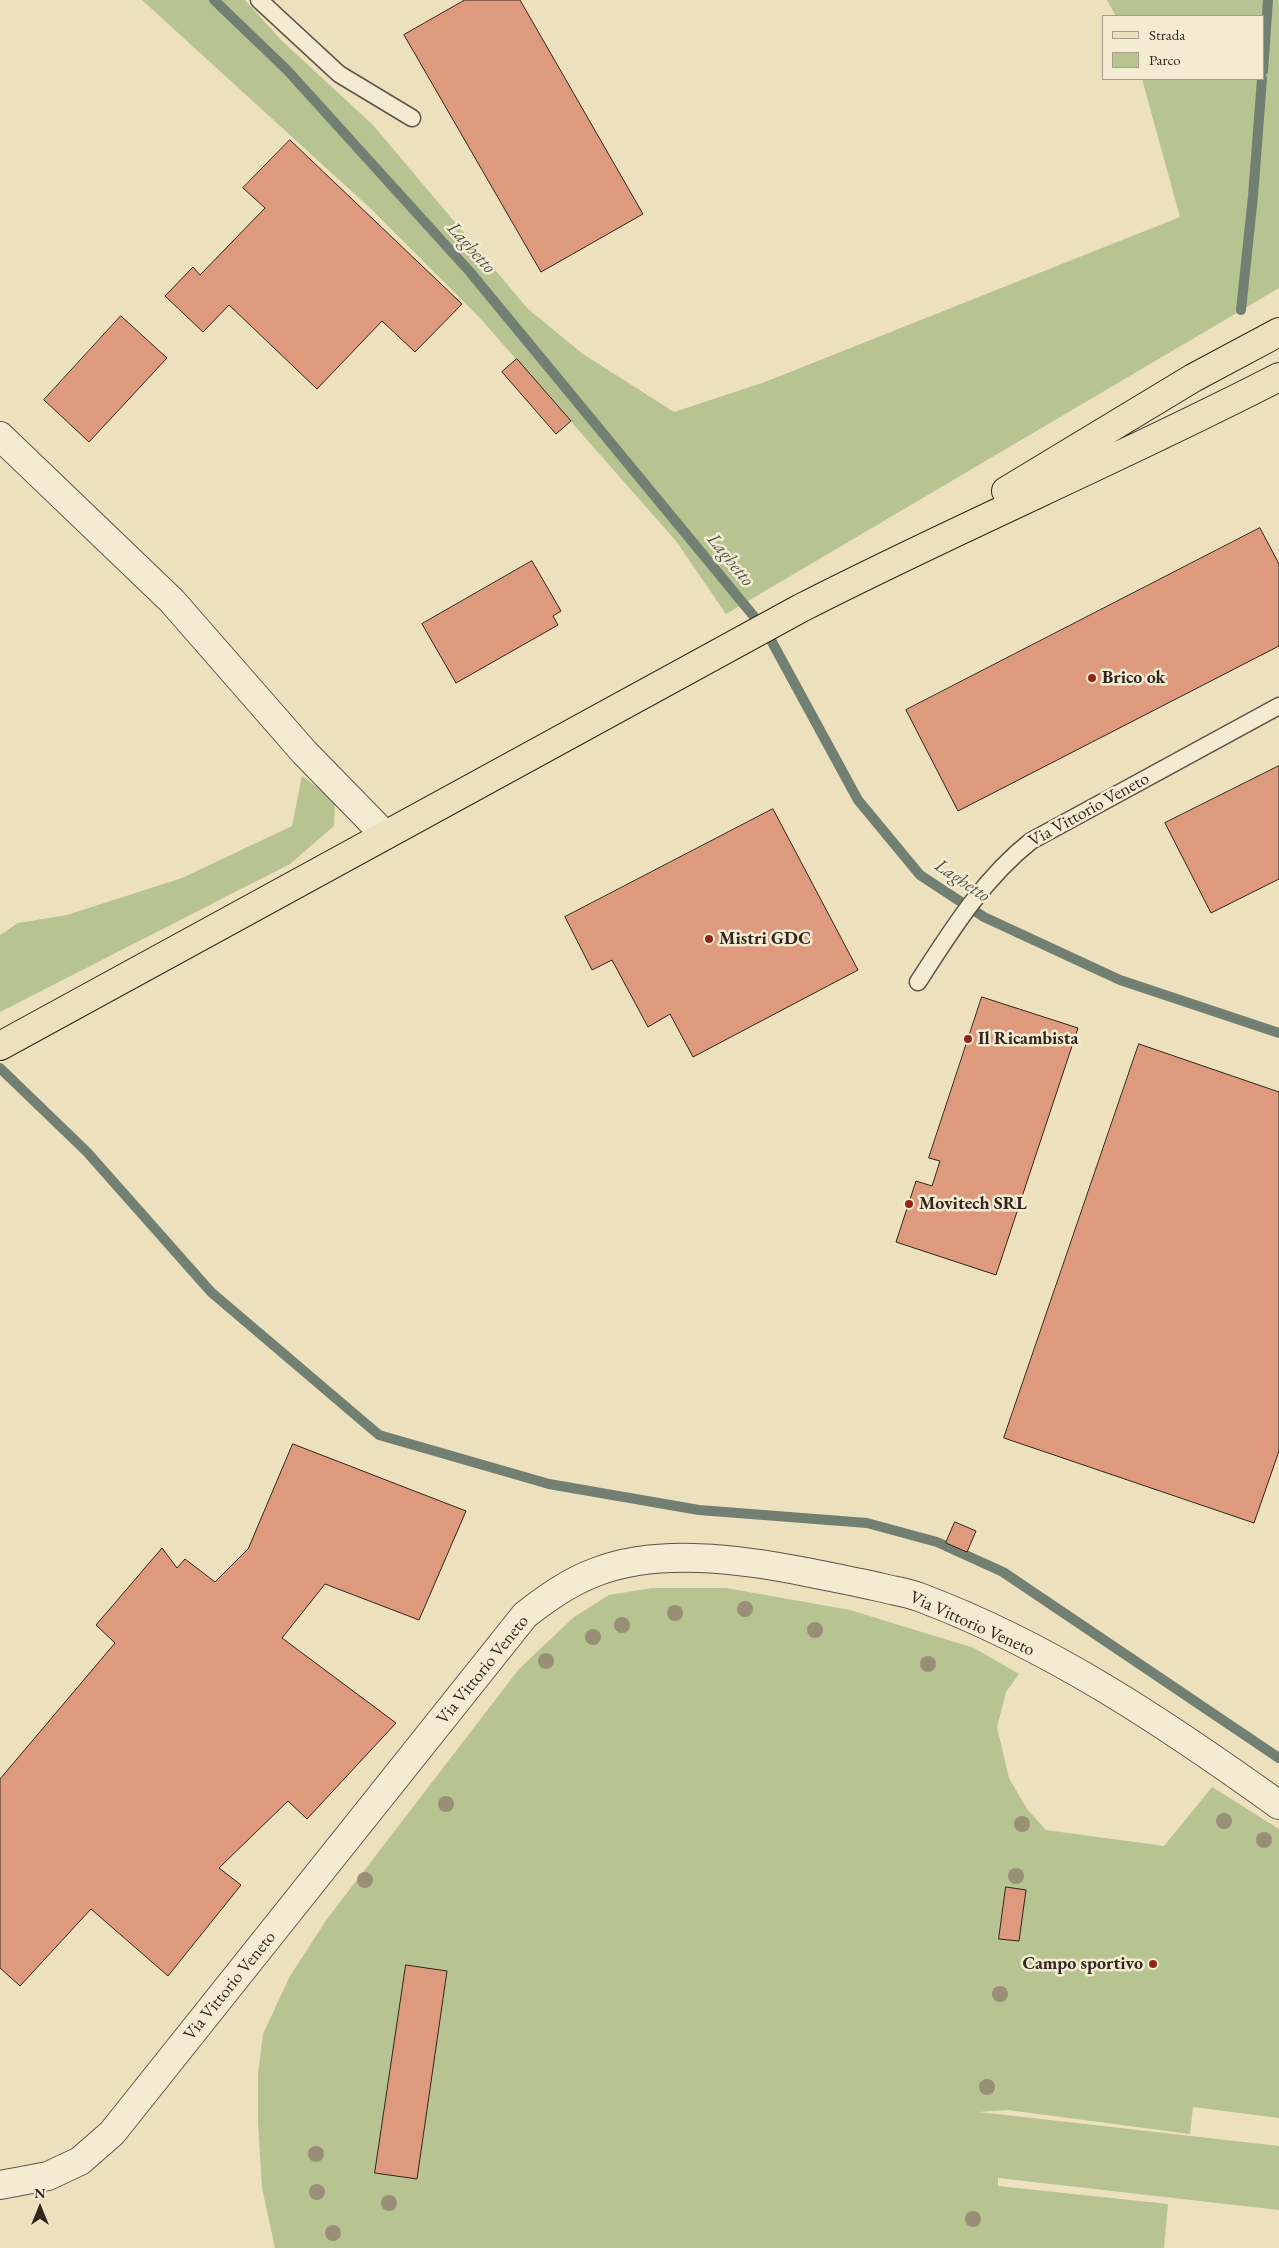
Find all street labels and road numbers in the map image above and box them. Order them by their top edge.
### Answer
street label: Via Vittorio Veneto [1025,768,1153,852]
street label: Via Vittorio Veneto [906,1587,1038,1661]
street label: Via Vittorio Veneto [432,1611,534,1729]
street label: Via Vittorio Veneto [179,1927,281,2045]

